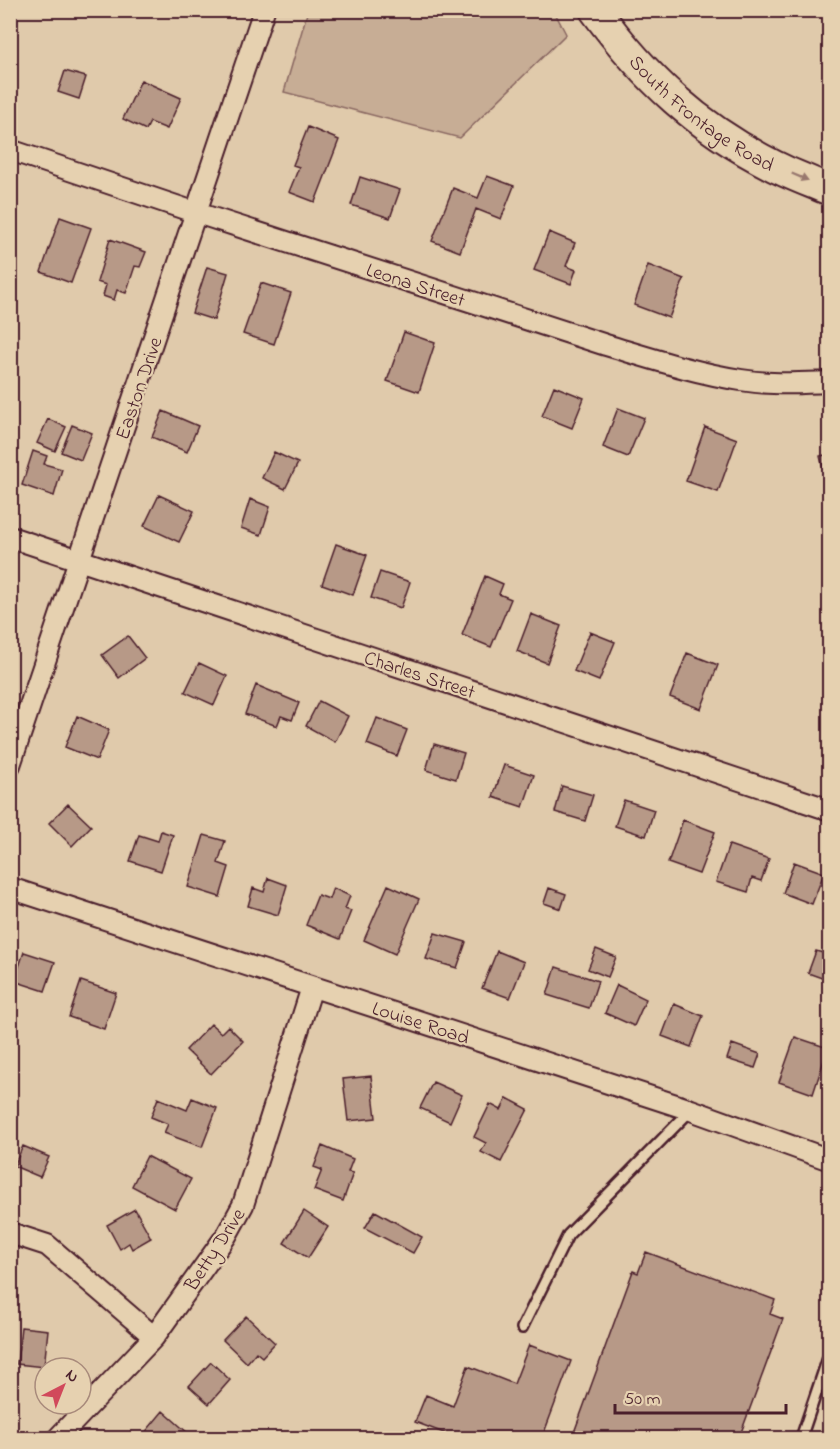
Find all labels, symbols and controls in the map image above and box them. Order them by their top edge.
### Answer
street label: South Frontage Road [621,50,779,181]
one-way arrow [792,172,810,182]
street label: Leona Street [362,257,469,316]
street label: Easton Drive [109,334,171,444]
street label: Charles Street [360,645,479,708]
street label: Louise Road [368,995,472,1054]
street label: Betty Drive [178,1203,254,1298]
north arrow [33,1356,93,1416]
text: N [60,1364,84,1389]
scale bar [615,1377,786,1415]
text: 50 m [624,1387,661,1413]

